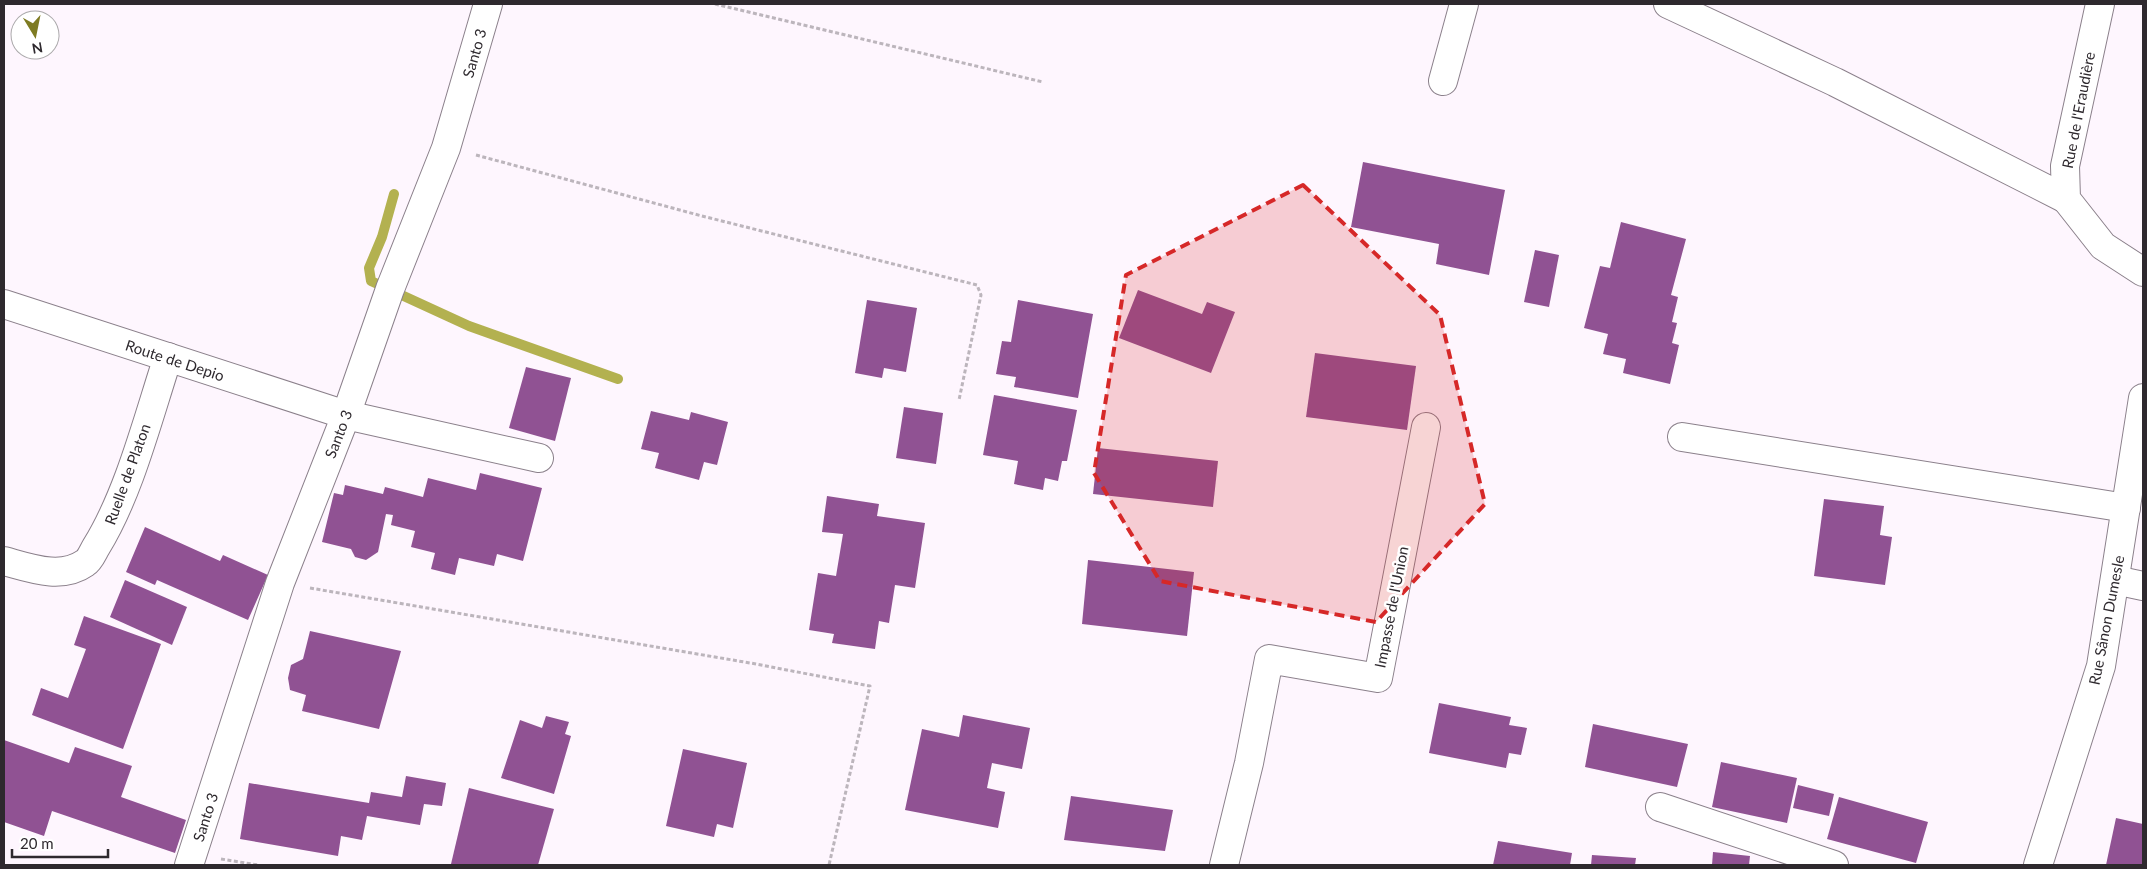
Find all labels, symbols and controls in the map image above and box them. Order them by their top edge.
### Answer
north arrow [10,10,60,60]
street label: Santo 3 [458,26,490,80]
text: N [31,39,44,58]
street label: Rue de l'Eraudière [2058,50,2098,170]
street label: Route de Depio [123,336,227,384]
street label: Santo 3 [321,407,355,461]
street label: Ruelle de Platon [100,421,154,527]
street label: Impasse de l'Union [1370,545,1412,669]
street label: Rue Sânon Dumesle [2085,554,2127,686]
street label: Santo 3 [189,790,221,844]
scale bar [12,826,109,858]
text: 20 m [20,834,54,852]

